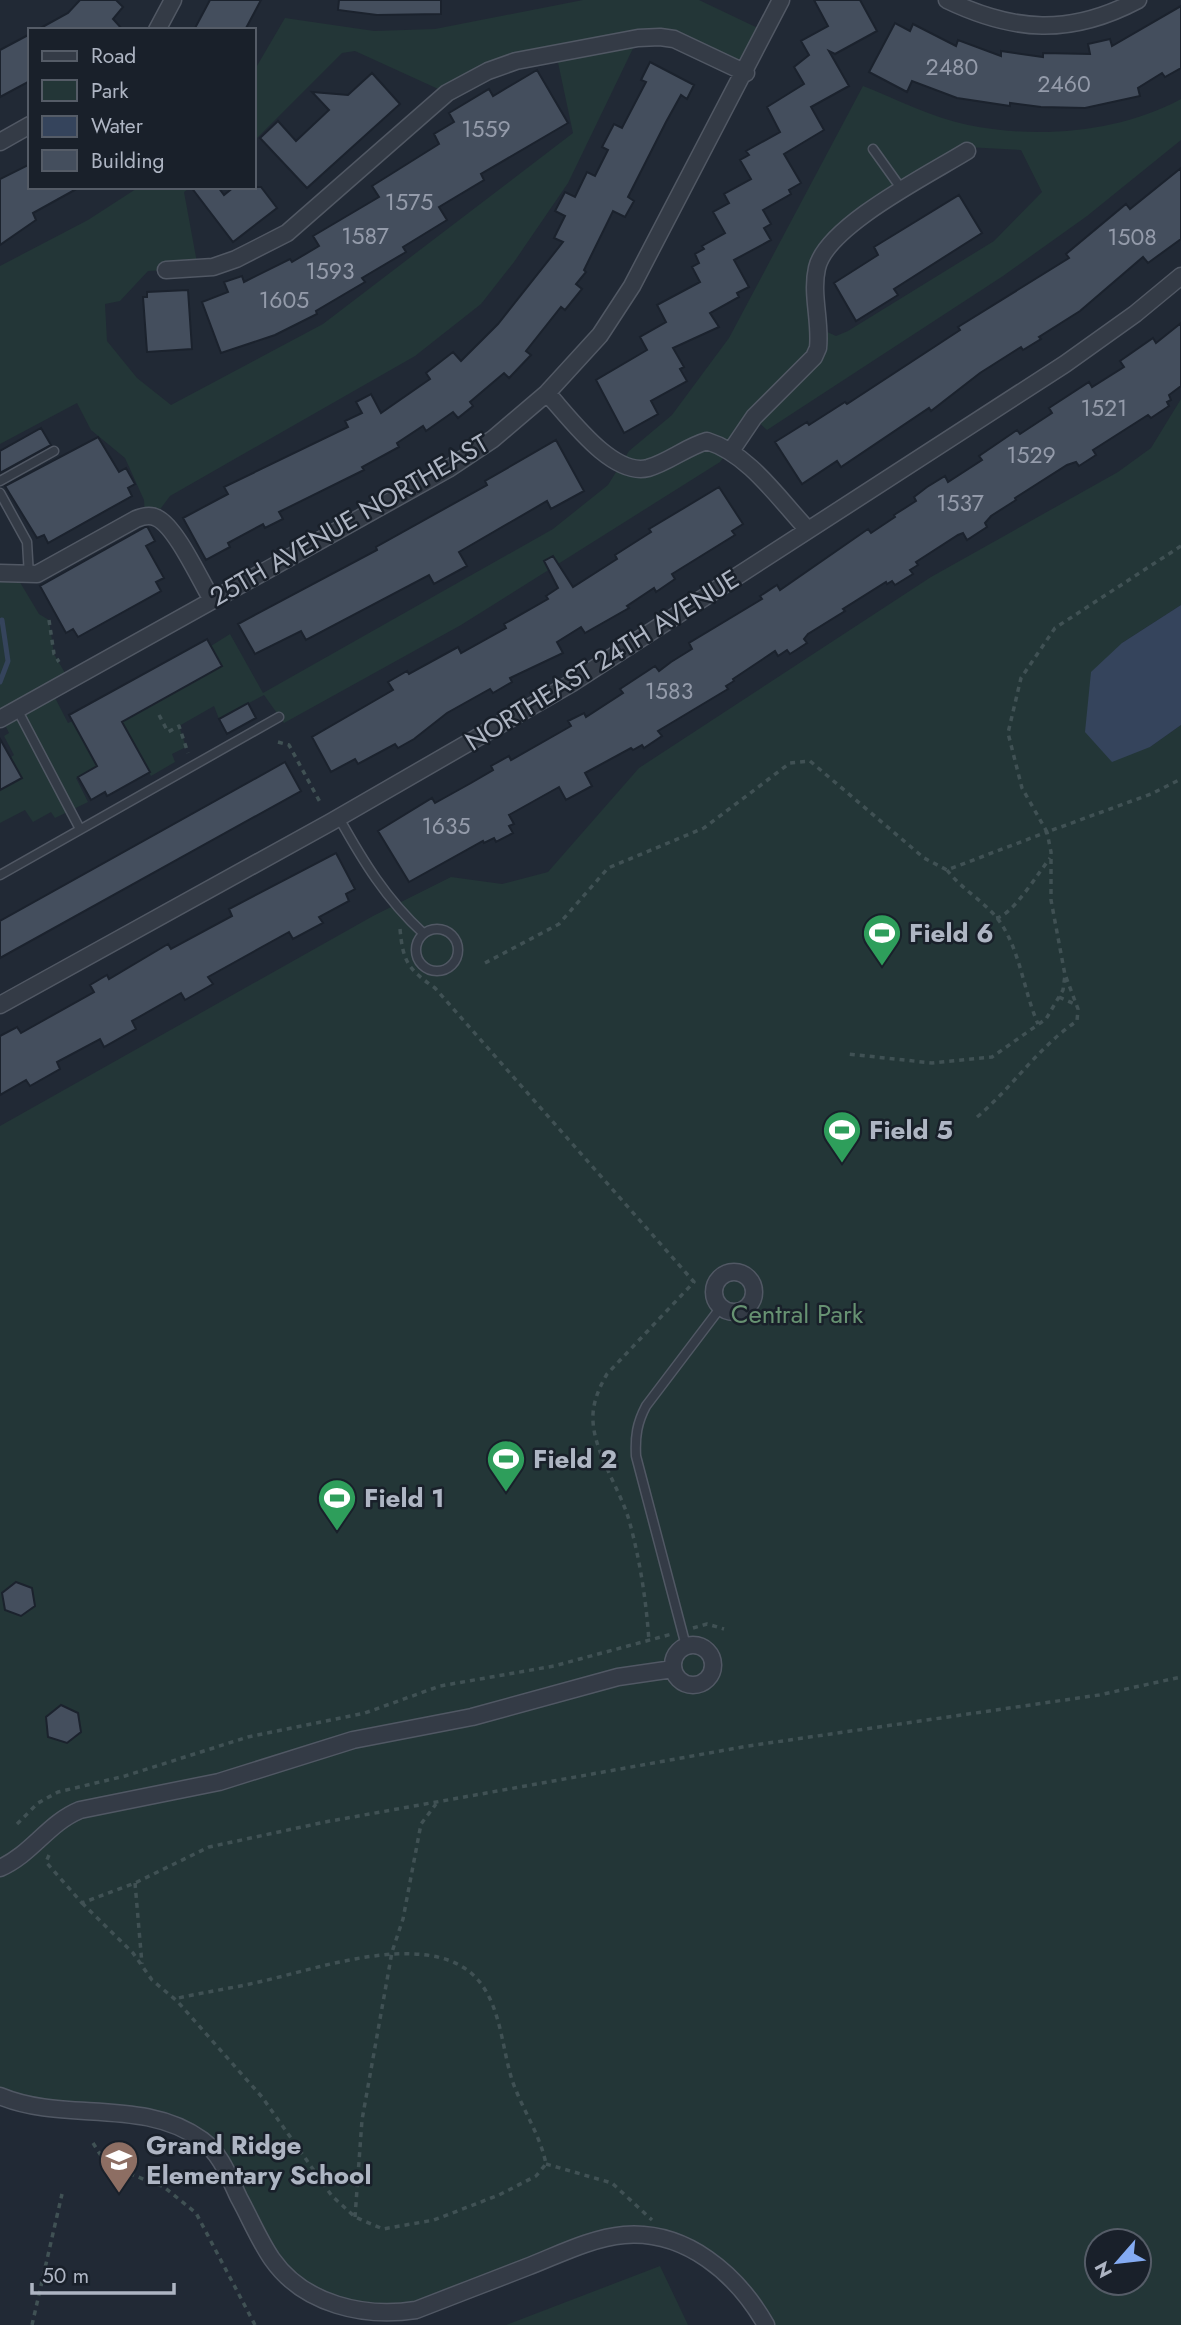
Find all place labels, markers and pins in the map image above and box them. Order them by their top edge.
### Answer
sports icon: Field 6 [861,912,903,967]
place label: Field 6 [909,914,994,952]
sports icon: Field 5 [821,1109,863,1164]
place label: Field 5 [869,1111,953,1149]
sports icon: Field 2 [485,1438,527,1493]
place label: Field 2 [533,1440,617,1478]
sports icon: Field 1 [316,1477,358,1532]
place label: Field 1 [364,1479,445,1517]
place label: Grand Ridge Elementary School [146,2126,371,2194]
school or university icon: Grand Ridge Elementary School [98,2139,140,2194]

